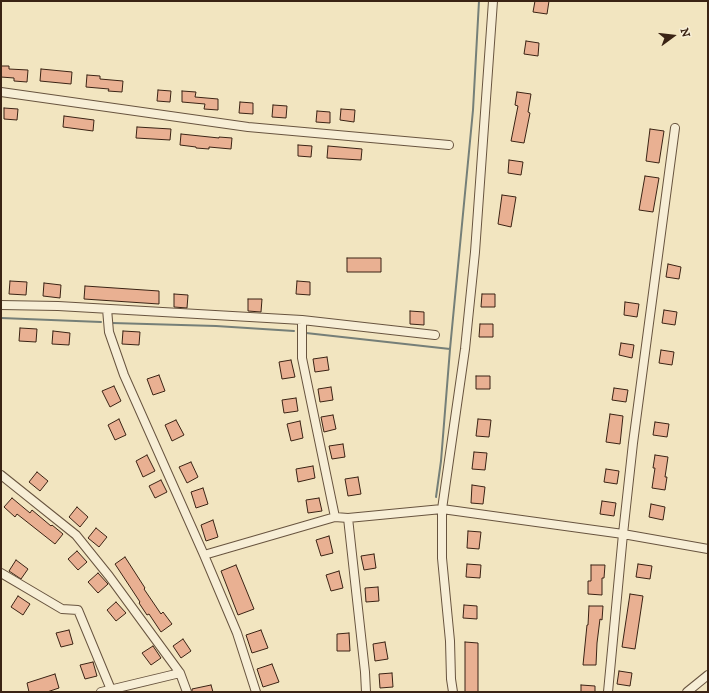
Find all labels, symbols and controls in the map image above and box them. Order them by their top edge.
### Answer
north arrow [653,16,693,56]
text: N [677,27,693,39]

